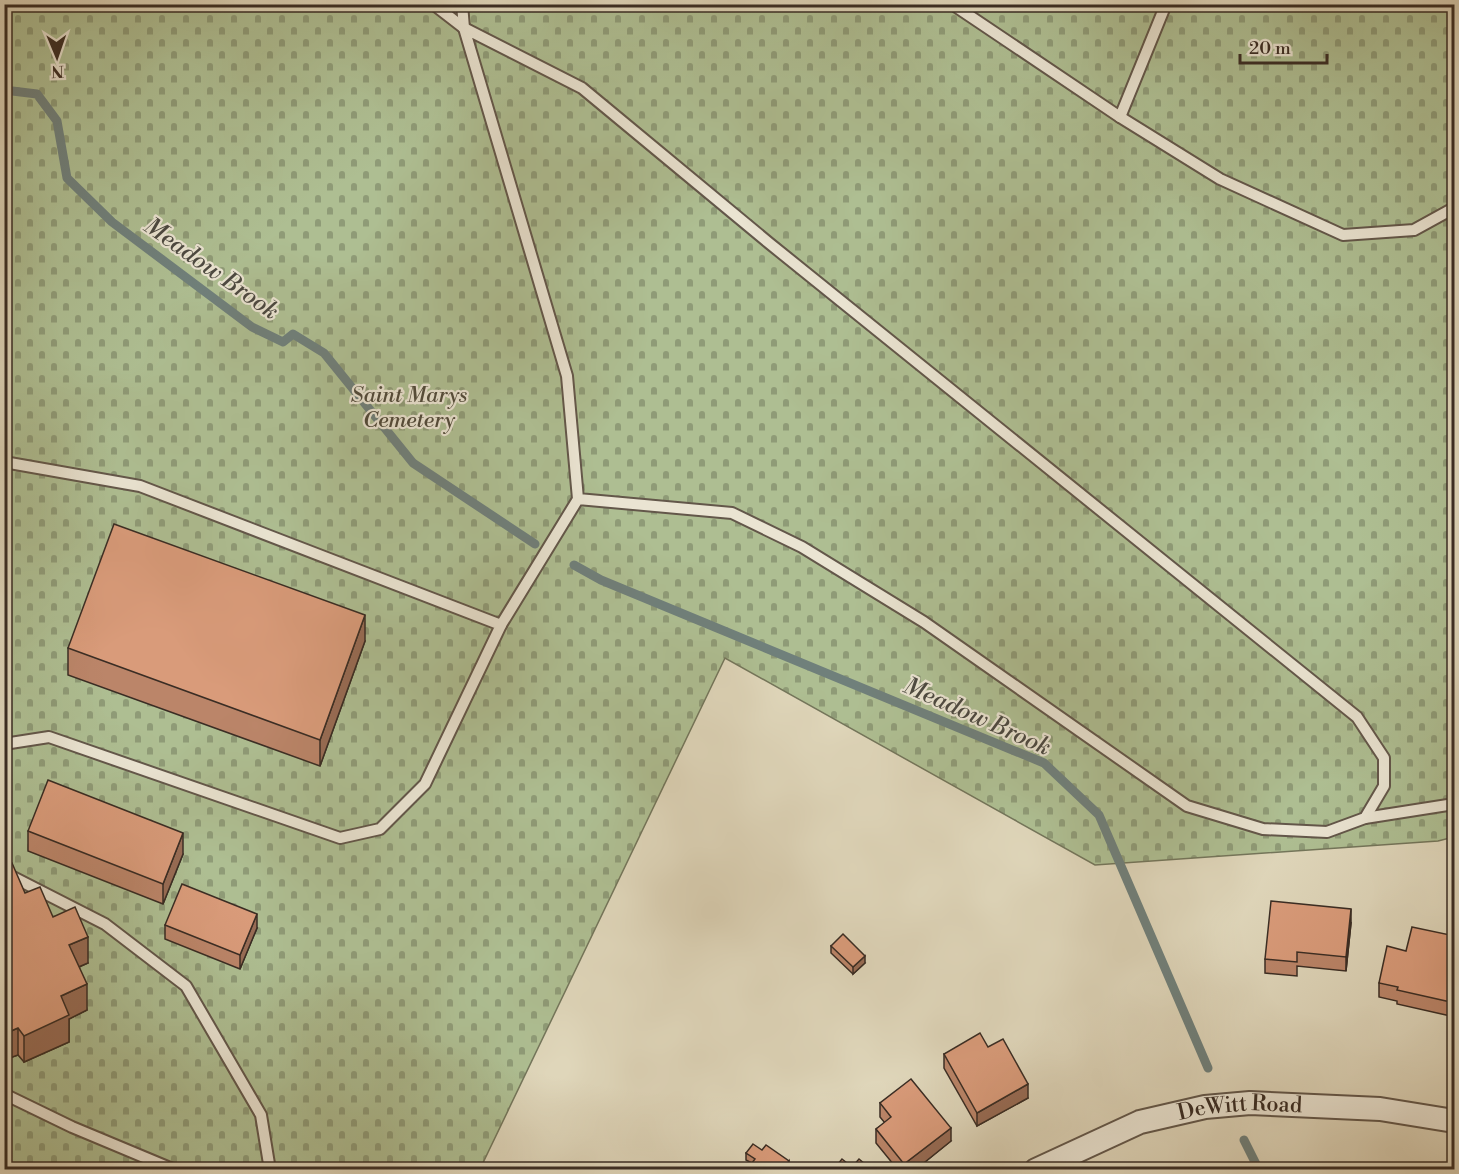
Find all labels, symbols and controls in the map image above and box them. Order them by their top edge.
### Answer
north arrow [27,27,87,87]
scale bar [1240,27,1327,65]
text: 20 m [1249,37,1291,60]
text: N [50,61,64,81]
water label: Meadow Brook [138,211,284,327]
park label: Saint Marys Cemetery [351,382,467,434]
water label: Meadow Brook [899,671,1055,763]
street label: DeWitt Road [1175,1089,1303,1126]

